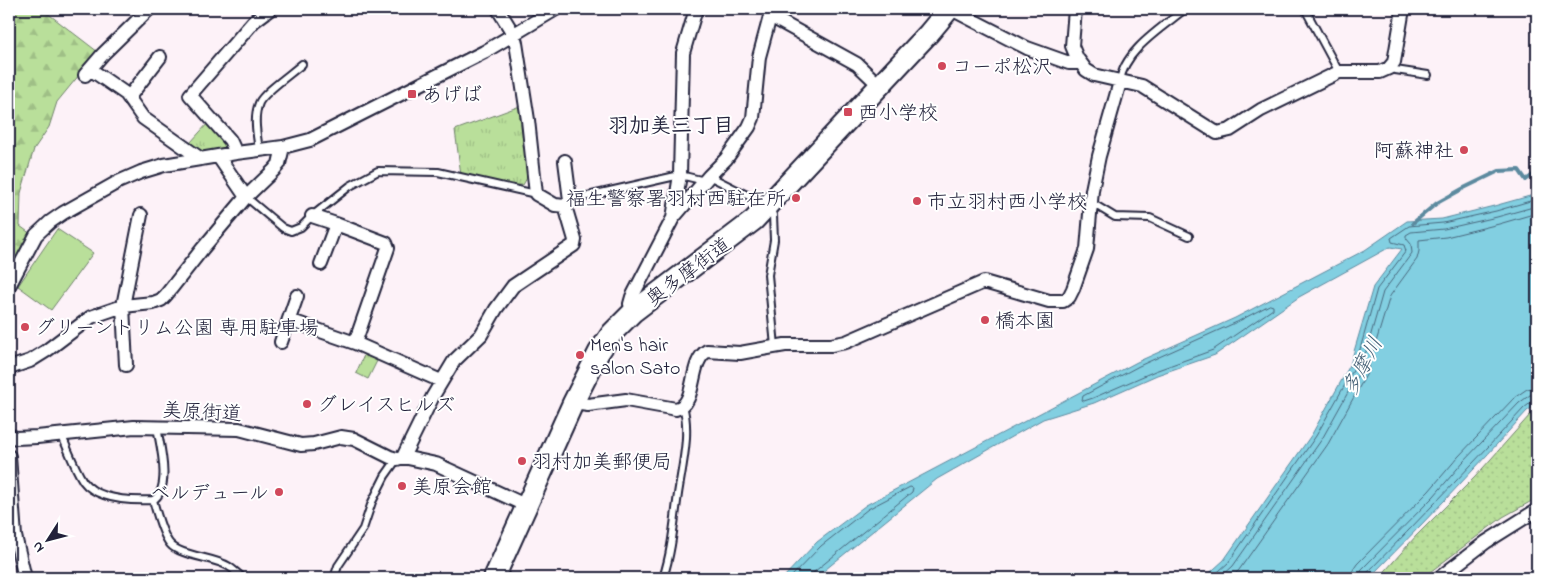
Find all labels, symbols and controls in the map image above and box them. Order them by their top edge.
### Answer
place label: コーポ松沢 [952,54,1052,83]
marker: コーポ松沢 [936,60,948,72]
place label: あげば [422,82,482,111]
marker: あげば [406,88,418,100]
place label: 西小学校 [858,100,938,129]
marker: 西小学校 [842,106,854,118]
district label: 羽加美三丁目 [608,112,734,142]
place label: 阿蘇神社 [1374,138,1454,167]
marker: 阿蘇神社 [1458,144,1470,156]
place label: 福生警察署羽村西駐在所 [566,186,786,215]
place label: 市立羽村西小学校 [927,189,1087,218]
marker: 福生警察署羽村西駐在所 [790,192,802,204]
marker: 市立羽村西小学校 [911,195,923,207]
street label: 奥多摩街道 [641,231,738,315]
place label: 橋本園 [995,308,1055,337]
marker: 橋本園 [979,314,991,326]
place label: グリーントリム公園 専用駐車場 [35,315,319,344]
marker: グリーントリム公園 専用駐車場 [19,321,31,333]
place label: Men's hair salon Sato [590,332,680,384]
water label: 多摩川 [1336,332,1392,402]
marker: Men's hair salon Sato [574,349,586,361]
place label: グレイスヒルズ [317,392,455,421]
street label: 美原街道 [161,397,243,430]
marker: グレイスヒルズ [301,398,313,410]
place label: 羽村加美郵便局 [532,449,672,478]
marker: 羽村加美郵便局 [516,455,528,467]
place label: 美原会館 [412,474,492,503]
place label: ベルデュール [150,480,269,509]
marker: 美原会館 [396,480,408,492]
marker: ベルデュール [273,486,285,498]
north arrow [22,514,72,564]
text: N [27,537,50,557]

